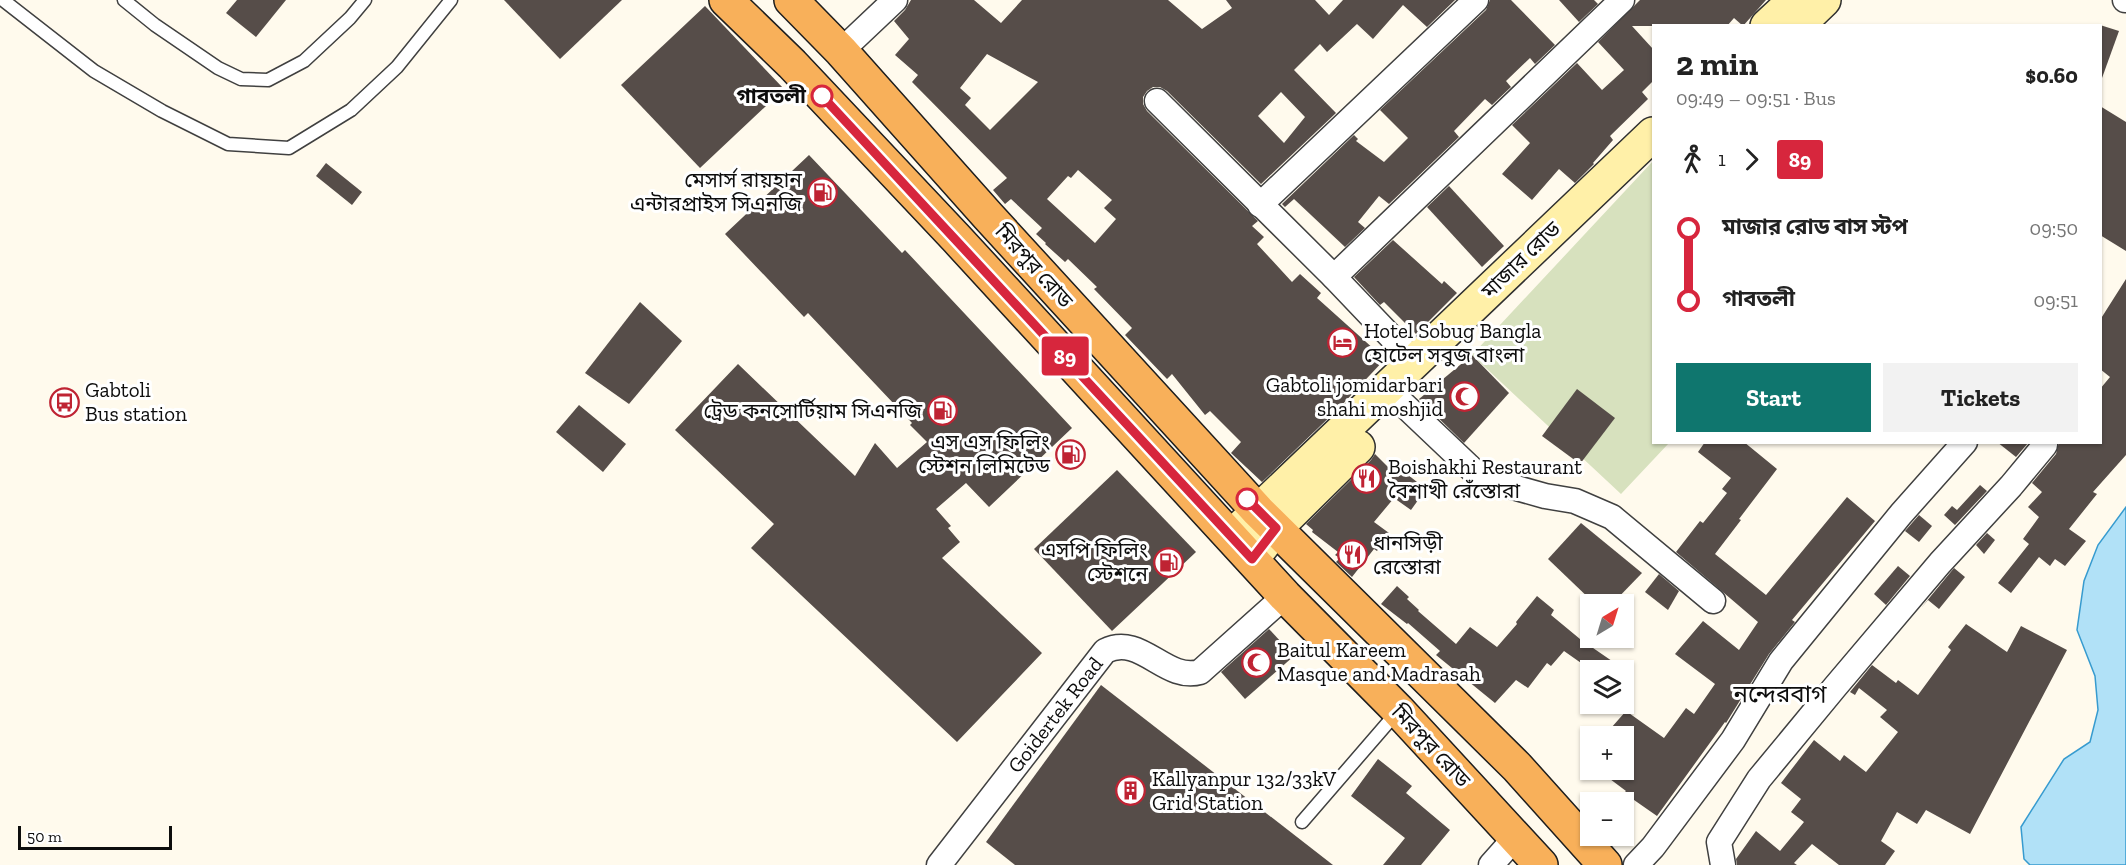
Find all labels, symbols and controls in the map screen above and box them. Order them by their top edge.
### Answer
text: 2 min [1676,44,1758,83]
text: $0.60 [2025,62,2078,89]
place label: গাবতলী [736,83,807,108]
marker: গাবতলী [811,85,833,107]
text: 09:49 – 09:51 · Bus [1676,86,1836,110]
icon: walk [1676,143,1709,176]
icon: forward [1735,143,1768,176]
text: 1 [1718,147,1726,171]
text: 89 [1789,147,1811,172]
place label: মেসার্স রায়হান এন্টারপ্রাইস সিএনজি [630,167,803,216]
fuel station icon: মেসার্স রায়হান এন্টারপ্রাইস সিএনজি [807,176,839,208]
text: মাজার রোড বাস স্টপ [1722,213,1908,240]
street label: মাজার রোড [1475,215,1566,304]
text: 09:50 [2030,216,2078,240]
street label: মিরপুর রোড [990,218,1079,313]
text: গাবতলী [1722,285,1795,312]
text: 09:51 [2033,288,2078,312]
place label: Hotel Sobug Bangla হোটেল সবুজ বাংলা [1364,318,1542,367]
hotel icon: Hotel Sobug Bangla হোটেল সবুজ বাংলা [1327,327,1359,359]
line badge: 89 [1038,336,1092,376]
text: 89 [1054,344,1076,369]
button: Start [1676,363,1871,432]
button: Tickets [1883,363,2078,432]
place label: Gabtoli jomidarbari shahi moshjid [1266,372,1443,422]
place label: Gabtoli Bus station [85,377,187,426]
mosque icon: Gabtoli jomidarbari shahi moshjid [1448,381,1480,413]
bus stop icon: Gabtoli Bus station [48,386,80,418]
fuel station icon: ট্রেড কনসোর্টিয়াম সিএনজি [927,395,959,427]
place label: ট্রেড কনসোর্টিয়াম সিএনজি [703,397,923,423]
place label: এস এস ফিলিং স্টেশন লিমিটেড [918,429,1051,478]
fuel station icon: এস এস ফিলিং স্টেশন লিমিটেড [1055,438,1087,470]
place label: Boishakhi Restaurant বৈশাখী রেঁস্তোরা [1387,454,1582,503]
restaurant icon: Boishakhi Restaurant বৈশাখী রেঁস্তোরা [1351,463,1383,495]
unlabelled marker [1236,488,1258,510]
place label: ধানসিড়ী রেস্তোরা [1373,530,1443,579]
place label: এসপি ফিলিং স্টেশনে [1041,537,1148,586]
restaurant icon: ধানসিড়ী রেস্তোরা [1336,539,1368,571]
fuel station icon: এসপি ফিলিং স্টেশনে [1153,546,1185,578]
north arrow [1580,594,1634,648]
map controls [1580,594,1634,846]
place label: Baitul Kareem Masque and Madrasah [1277,637,1481,686]
mosque icon: Baitul Kareem Masque and Madrasah [1240,646,1272,678]
street label: Goidertek Road [1002,651,1108,778]
button: layers [1580,660,1634,714]
district label: নন্দেরবাগ [1732,679,1827,708]
street label: মিরপুর রোড [1386,698,1477,793]
button: + [1580,726,1634,780]
place label: Kallyanpur 132/33kV Grid Station [1152,766,1337,815]
building icon: Kallyanpur 132/33kV Grid Station [1115,775,1147,807]
button: − [1580,792,1634,846]
scale bar [18,823,172,850]
text: 50 m [27,827,62,846]

